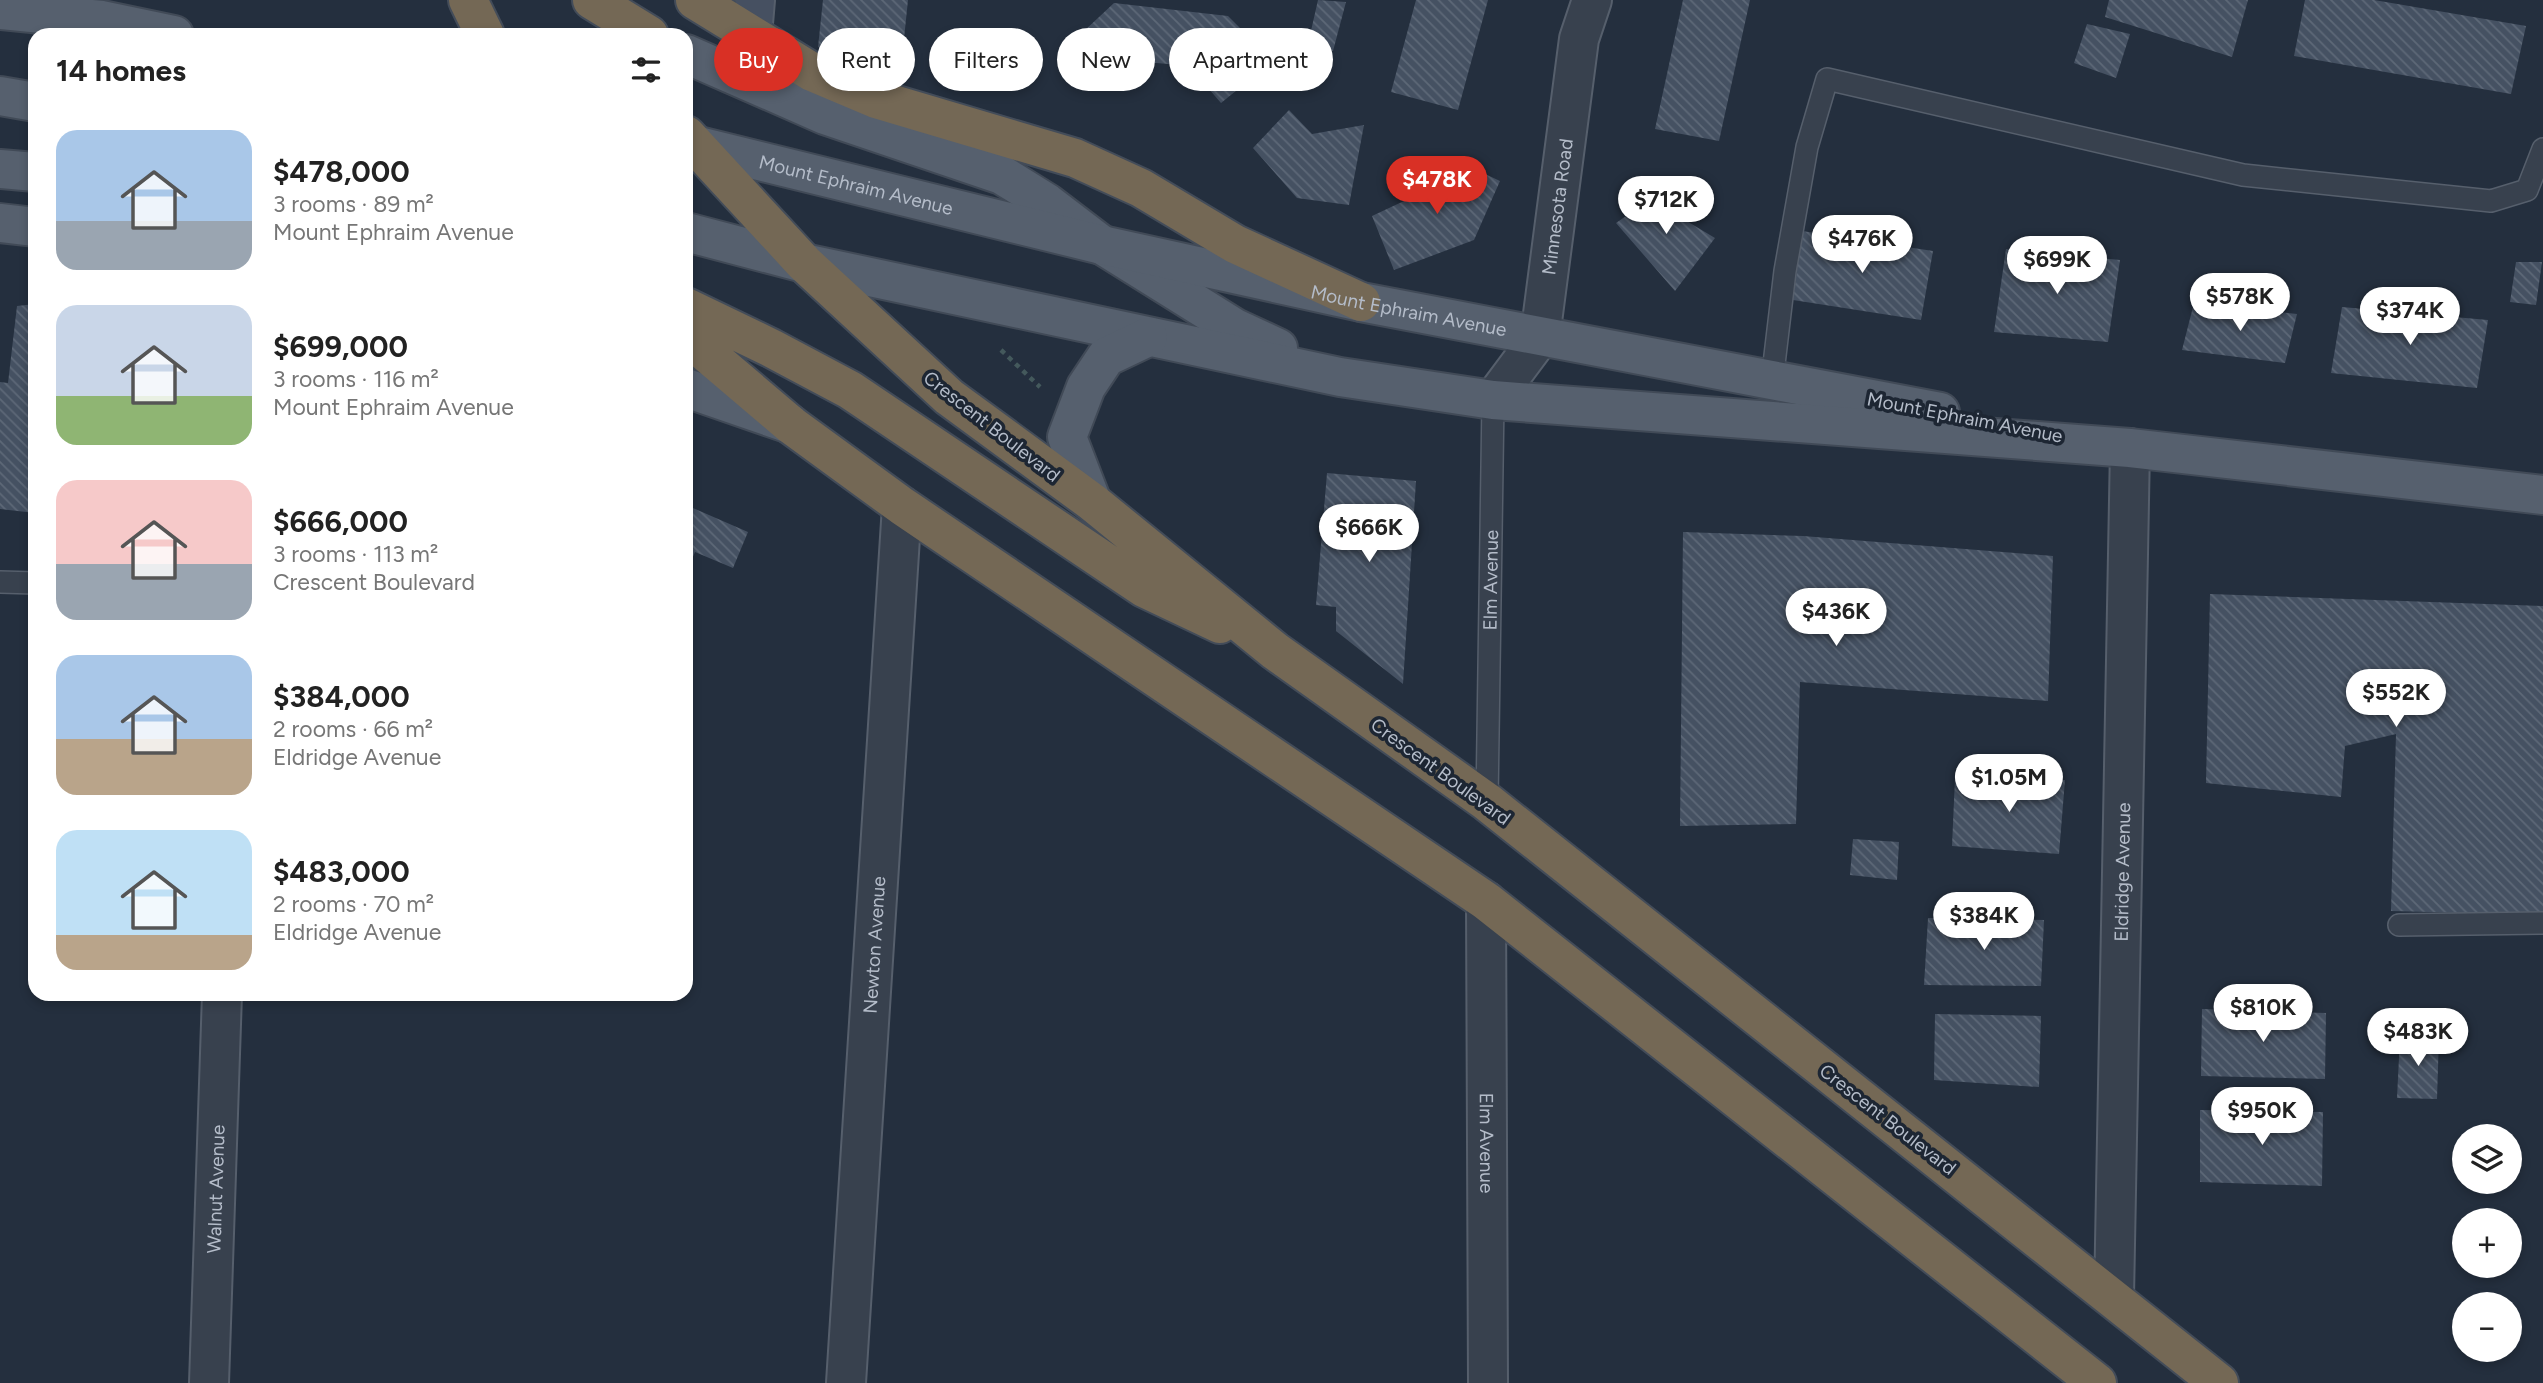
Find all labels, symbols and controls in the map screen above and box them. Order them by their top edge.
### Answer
chip: Buy [714,28,803,91]
chip: Rent [817,28,915,91]
chip: Filters [929,28,1043,91]
chip: New [1057,28,1155,91]
chip: Apartment [1169,28,1333,91]
icon: filters [627,51,665,89]
text: 14 homes [56,52,186,89]
street label: Minnesota Road [1537,137,1578,276]
street label: Mount Ephraim Avenue [756,150,955,220]
text: $478,000 [273,153,410,190]
pin: $478K [1388,156,1486,216]
icon: home [112,158,196,242]
text: $478K [1402,165,1472,193]
pin: $712K [1617,176,1715,236]
text: $712K [1634,185,1698,213]
text: 3 rooms · 89 m² [273,190,434,218]
pin: $476K [1813,216,1911,275]
text: Mount Ephraim Avenue [273,218,514,246]
text: $476K [1828,224,1896,252]
pin: $699K [2008,236,2106,296]
text: $699K [2023,245,2091,273]
pin: $578K [2191,274,2289,333]
street label: Mount Ephraim Avenue [1309,280,1508,341]
text: $578K [2206,282,2274,310]
pin: $374K [2361,288,2459,347]
text: $374K [2376,296,2444,324]
text: $699,000 [273,328,408,365]
icon: home [112,333,196,417]
text: 3 rooms · 116 m² [273,365,439,393]
street label: Crescent Boulevard [919,366,1065,487]
street label: Mount Ephraim Avenue [1865,387,2065,448]
text: Mount Ephraim Avenue [273,393,514,421]
text: $666,000 [273,503,408,540]
pin: $666K [1320,504,1418,564]
icon: home [112,508,196,592]
text: $666K [1335,513,1403,541]
street label: Elm Avenue [1479,530,1503,631]
text: 3 rooms · 113 m² [273,540,438,568]
text: Crescent Boulevard [273,568,475,596]
pin: $436K [1787,588,1885,648]
text: $436K [1802,597,1870,625]
pin: $552K [2347,670,2445,729]
text: $384,000 [273,678,410,715]
text: $552K [2362,678,2430,706]
icon: home [112,683,196,767]
street label: Crescent Boulevard [1366,713,1515,830]
text: 2 rooms · 66 m² [273,715,433,743]
text: Eldridge Avenue [273,743,441,771]
pin: $1.05M [1952,754,2066,814]
text: $1.05M [1971,763,2047,791]
street label: Eldridge Avenue [2110,802,2135,942]
text: $483,000 [273,853,410,890]
icon: home [112,858,196,942]
street label: Newton Avenue [859,876,890,1014]
text: 2 rooms · 70 m² [273,890,434,918]
pin: $384K [1935,892,2033,952]
text: $384K [1949,901,2019,929]
text: Eldridge Avenue [273,918,441,946]
pin: $810K [2214,984,2312,1044]
text: $810K [2230,993,2296,1021]
pin: $483K [2369,1009,2467,1068]
text: $483K [2383,1017,2453,1045]
street label: Crescent Boulevard [1815,1059,1961,1180]
pin: $950K [2213,1088,2311,1147]
street label: Elm Avenue [1475,1093,1498,1193]
text: $950K [2227,1096,2297,1124]
street label: Walnut Avenue [202,1124,230,1254]
map controls [2452,1124,2522,1362]
button: layers [2452,1124,2522,1194]
button: + [2452,1208,2522,1278]
button: − [2452,1292,2522,1362]

